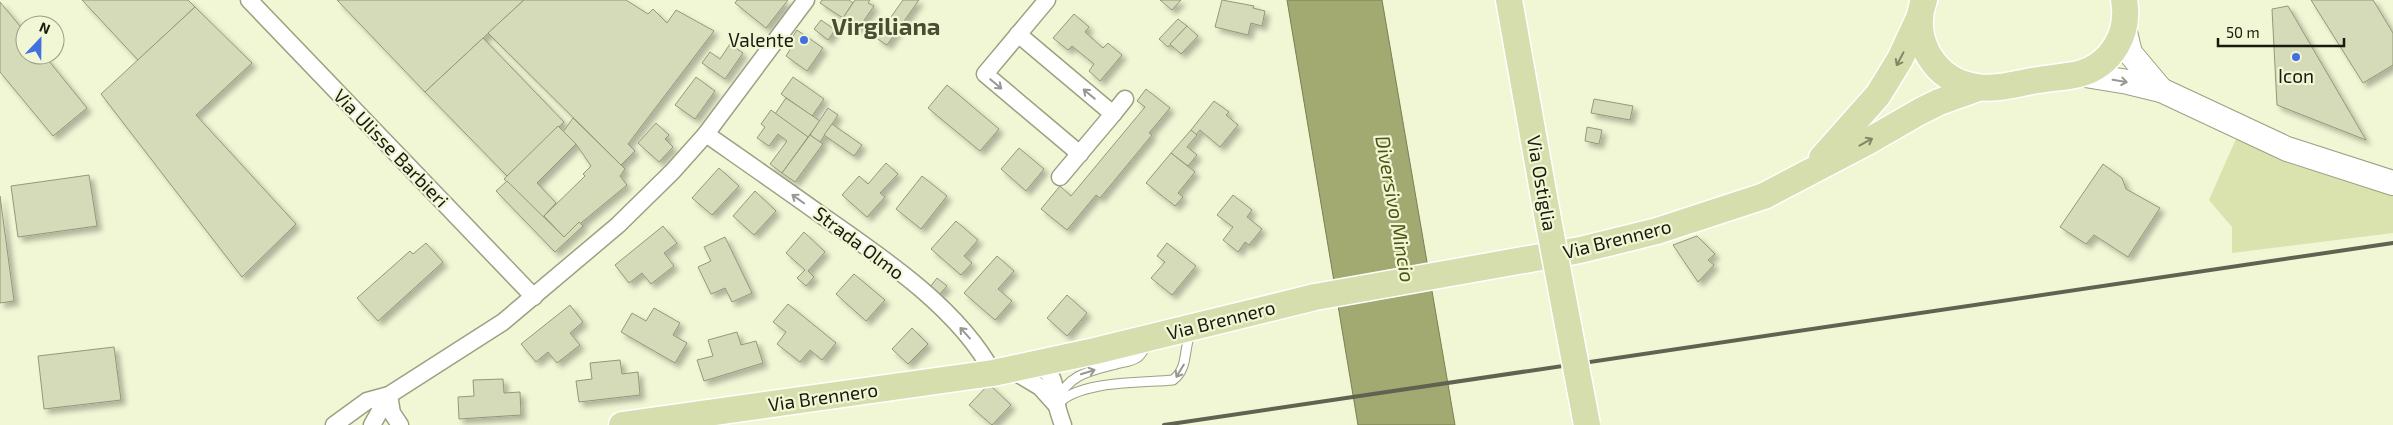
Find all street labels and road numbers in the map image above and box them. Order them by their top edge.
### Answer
street label: Via Ulisse Barbieri [329,84,454,212]
street label: Via Ostiglia [1523,133,1562,232]
street label: Strada Olmo [810,201,909,284]
street label: Via Brennero [1560,214,1673,263]
street label: Via Brennero [1164,295,1277,344]
street label: Via Brennero [766,377,879,416]

